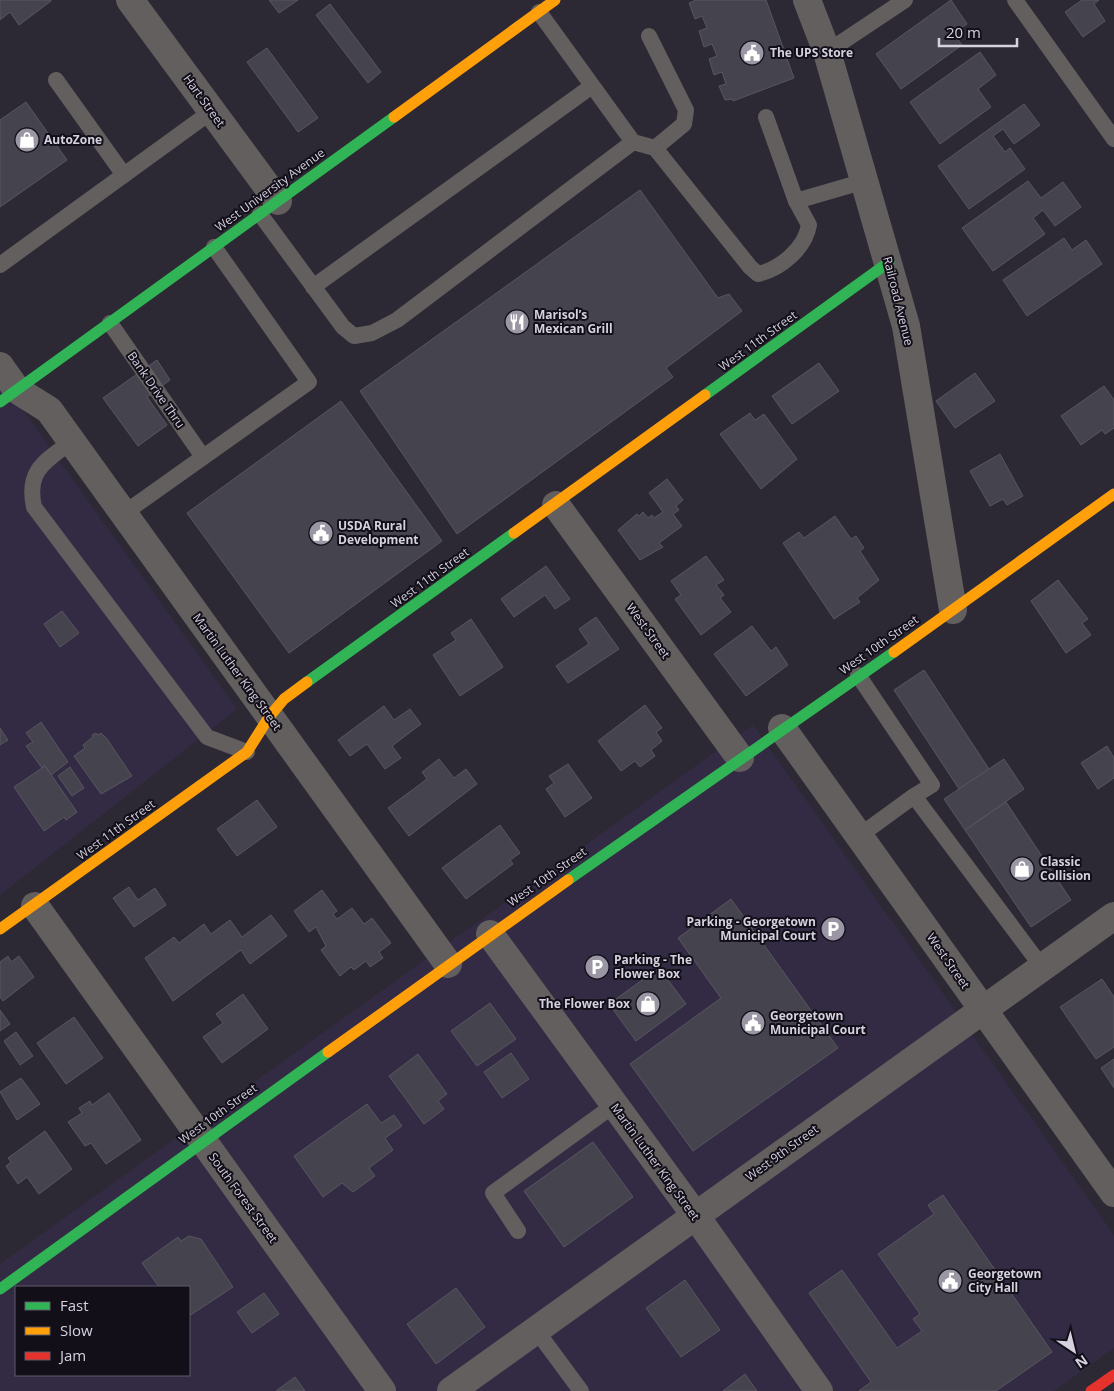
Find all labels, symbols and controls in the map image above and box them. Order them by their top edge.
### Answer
scale bar [939,15,1016,47]
text: 20 m [946,22,981,42]
public building icon: The UPS Store [739,40,765,66]
place label: The UPS Store [770,44,853,61]
street label: Hart Street [179,71,229,131]
shop icon: AutoZone [14,127,40,153]
place label: AutoZone [44,131,102,148]
street label: West University Avenue [211,144,328,235]
street label: Railroad Avenue [879,255,918,347]
place label: Marisol’s Mexican Grill [534,306,613,337]
street label: West 11th Street [715,306,800,375]
restaurant icon: Marisol’s Mexican Grill [504,309,530,335]
street label: Bank Drive Thru [124,348,189,431]
place label: USDA Rural Development [338,517,419,548]
public building icon: USDA Rural Development [308,520,334,546]
street label: West 11th Street [387,543,472,612]
street label: West Street [623,600,674,662]
street label: Martin Luther King Street [189,610,286,734]
street label: West 10th Street [836,611,922,678]
street label: West 11th Street [73,795,158,864]
street label: West 10th Street [504,843,590,910]
place label: Classic Collision [1040,853,1091,884]
shop icon: Classic Collision [1009,856,1035,882]
place label: Parking - Georgetown Municipal Court [687,913,816,944]
parking icon: Parking - Georgetown Municipal Court [820,916,846,942]
street label: West Street [923,929,974,992]
place label: Parking - The Flower Box [614,951,692,982]
parking icon: Parking - The Flower Box [584,954,610,980]
shop icon: The Flower Box [635,991,661,1017]
place label: The Flower Box [539,995,630,1012]
place label: Georgetown Municipal Court [770,1007,866,1038]
public building icon: Georgetown Municipal Court [740,1010,766,1036]
street label: West 10th Street [175,1079,260,1148]
street label: Martin Luther King Street [607,1100,704,1224]
street label: West 9th Street [742,1120,822,1185]
street label: South Forest Street [205,1149,282,1246]
place label: Georgetown City Hall [968,1265,1041,1296]
public building icon: Georgetown City Hall [937,1268,963,1294]
legend [15,1286,190,1376]
text: Fast [60,1295,89,1315]
text: Slow [60,1320,93,1340]
north arrow [1049,1326,1099,1376]
text: Jam [58,1345,86,1365]
text: N [1072,1351,1092,1373]

